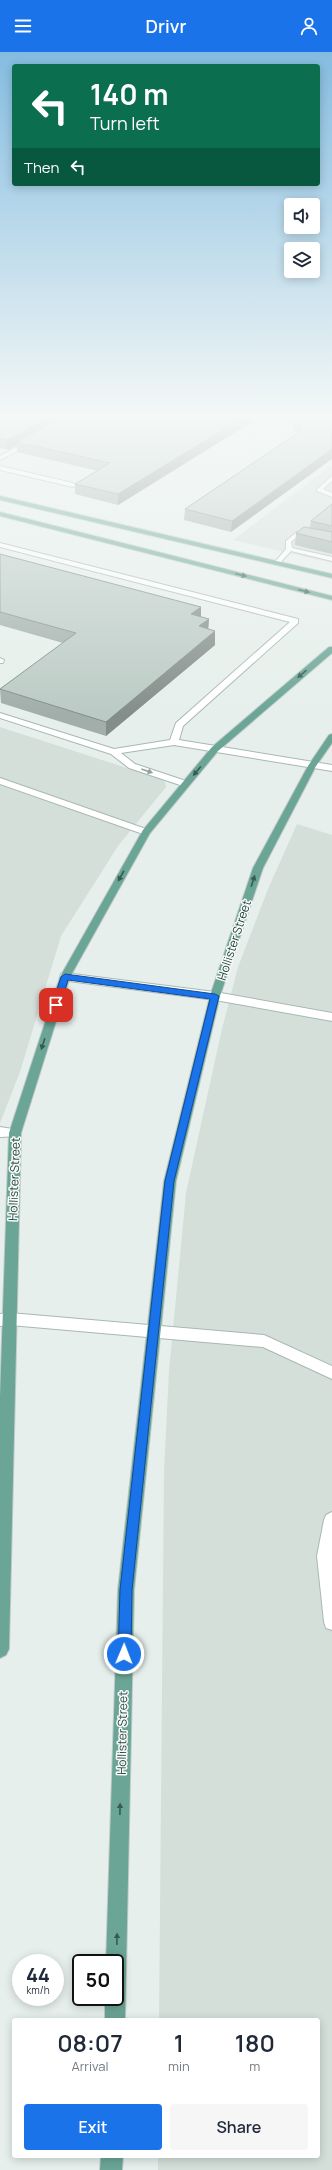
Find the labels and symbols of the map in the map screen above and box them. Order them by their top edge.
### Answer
one-way arrow [236,572,248,578]
one-way arrow [299,588,311,594]
one-way arrow [297,670,308,679]
one-way arrow [192,766,201,777]
one-way arrow [141,768,153,774]
one-way arrow [118,871,124,882]
one-way arrow [251,875,257,887]
street label: Hollister Street [213,897,255,982]
pin [39,988,73,1022]
one-way arrow [40,1039,46,1051]
street label: Hollister Street [4,1137,24,1221]
position arrow [103,1633,145,1675]
street label: Hollister Street [113,1691,131,1775]
one-way arrow [117,1803,124,1815]
one-way arrow [114,1932,120,1945]
speed limit sign: 50 [72,1954,124,2006]

